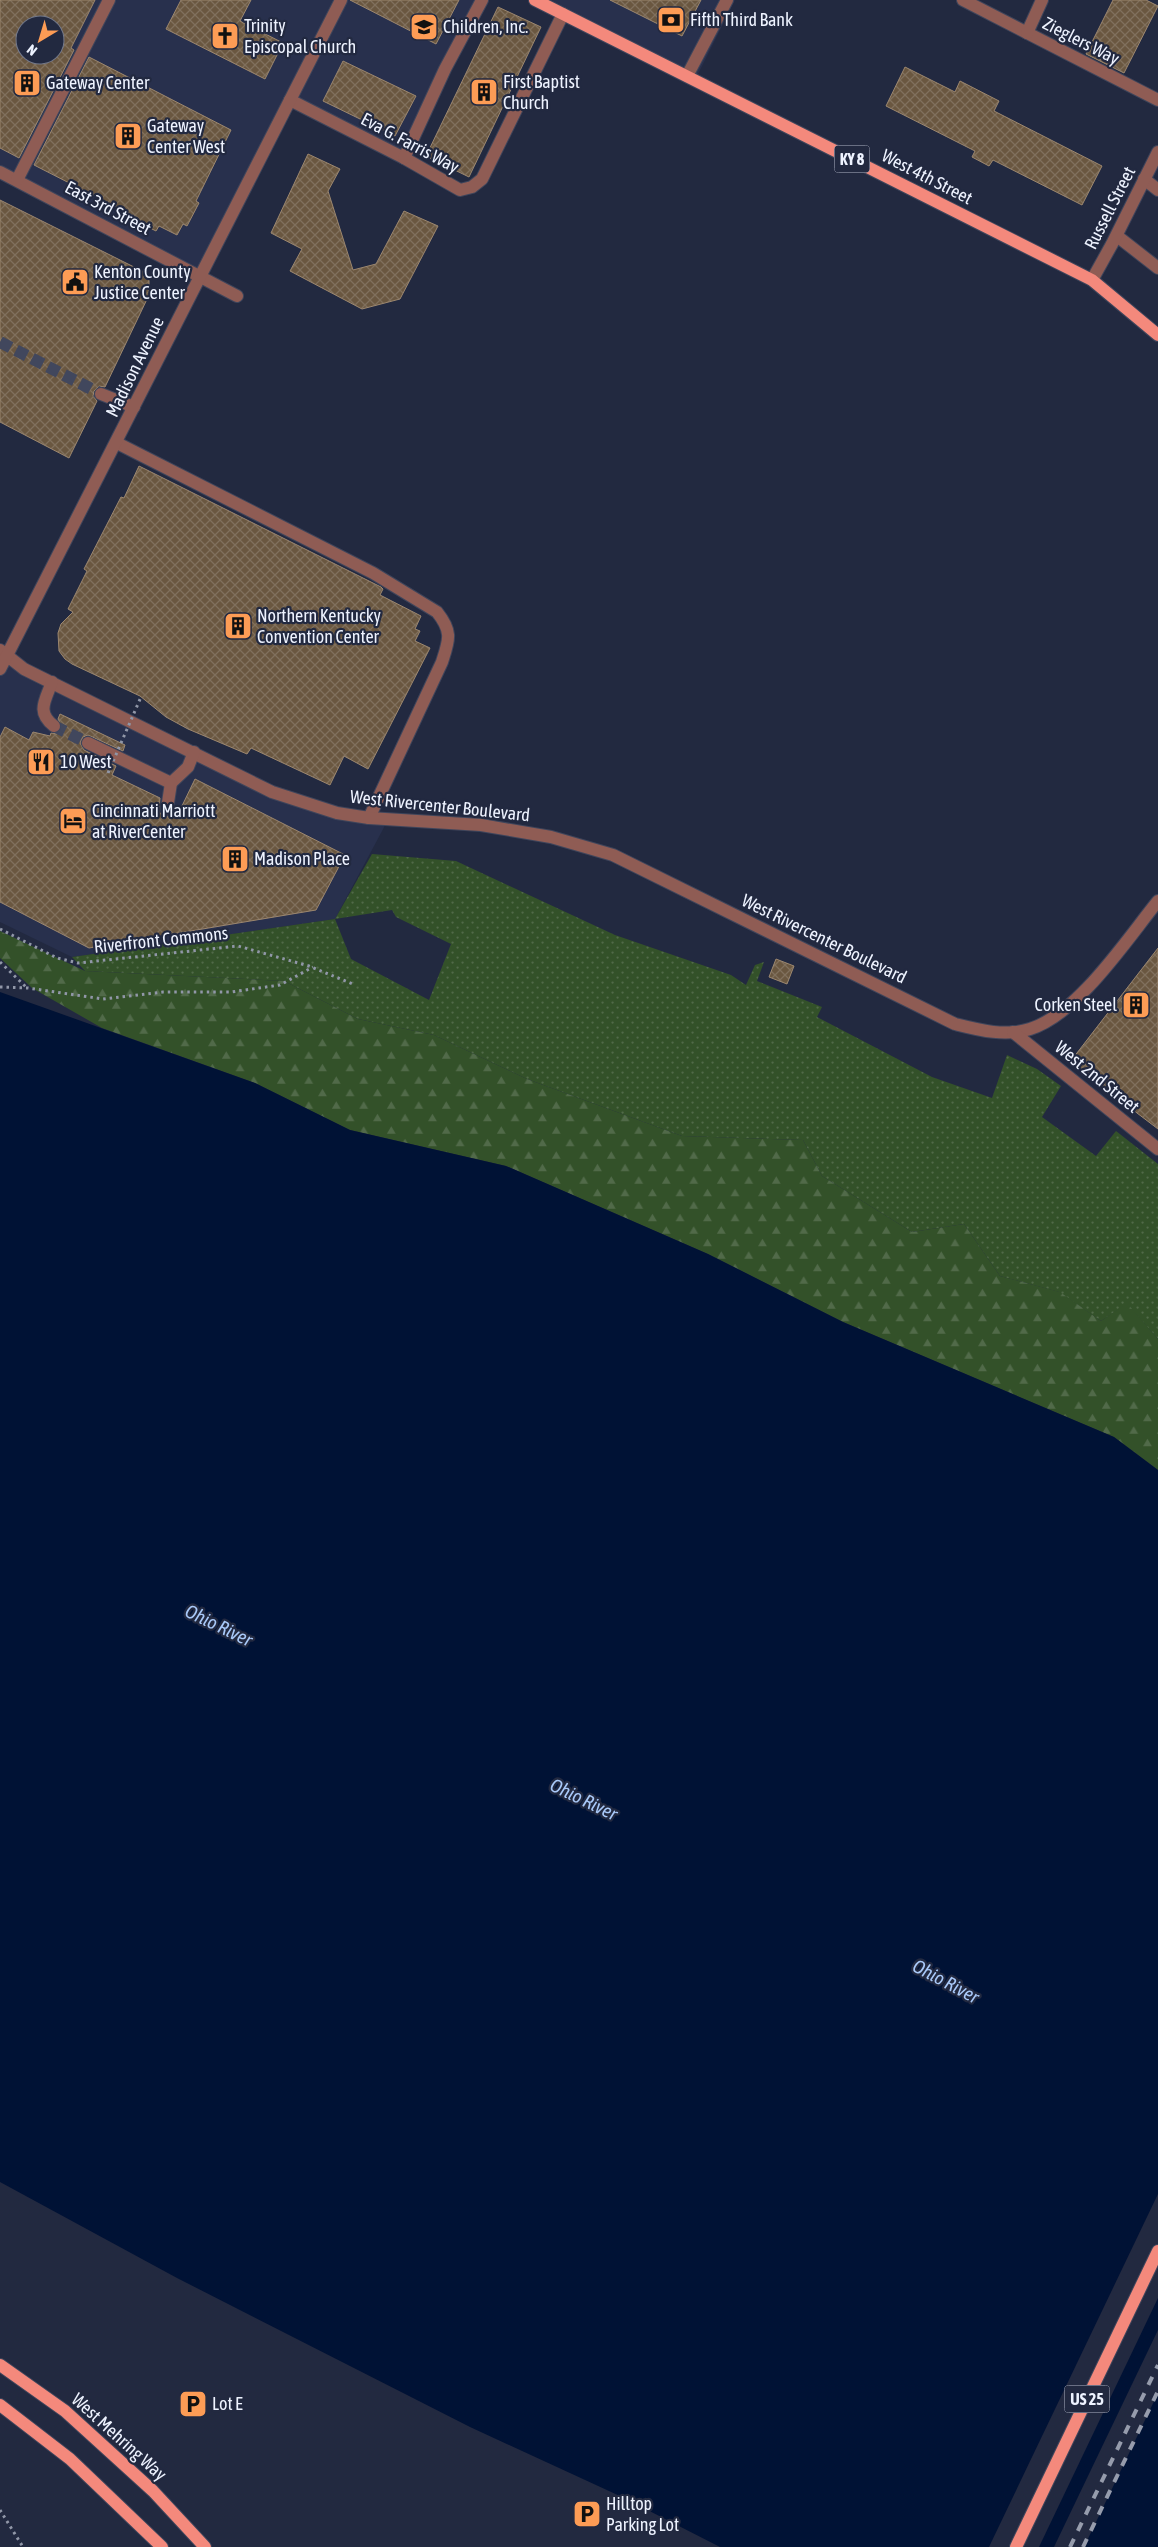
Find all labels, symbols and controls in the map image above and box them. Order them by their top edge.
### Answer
bank icon: Fifth Third Bank [656,5,686,35]
place label: Fifth Third Bank [690,9,793,30]
school or university icon: Children, Inc. [409,12,439,42]
street label: Zieglers Way [1039,12,1123,69]
north arrow [15,15,65,65]
place label: Trinity Episcopal Church [244,15,356,57]
place label: Children, Inc. [443,16,528,37]
church icon: Trinity Episcopal Church [210,21,240,51]
text: N [24,41,40,59]
building icon: Gateway Center [12,68,42,98]
place label: First Baptist Church [503,71,580,113]
place label: Gateway Center [46,72,150,93]
building icon: First Baptist Church [469,77,499,107]
street label: Eva G. Farris Way [358,108,463,177]
place label: Gateway Center West [147,115,225,157]
building icon: Gateway Center West [113,121,143,151]
street label: West 4th Street [878,145,976,208]
road number: KY 8 [834,146,870,172]
street label: Russell Street [1080,163,1139,253]
street label: East 3rd Street [62,176,155,239]
place label: Kenton County Justice Center [94,261,191,303]
public building icon: Kenton County Justice Center [60,267,90,297]
street label: Madison Avenue [101,313,168,420]
place label: Northern Kentucky Convention Center [257,605,381,647]
building icon: Northern Kentucky Convention Center [223,611,253,641]
restaurant icon: 10 West [26,747,56,777]
place label: 10 West [60,751,112,772]
street label: West Rivercenter Boulevard [349,786,531,825]
place label: Cincinnati Marriott at RiverCenter [92,800,215,842]
hotel icon: Cincinnati Marriott at RiverCenter [58,806,88,836]
building icon: Madison Place [220,844,250,874]
place label: Madison Place [254,848,350,869]
street label: West Rivercenter Boulevard [738,889,910,988]
street label: Riverfront Commons [93,922,229,957]
building icon: Corken Steel [1121,990,1151,1020]
place label: Corken Steel [1035,994,1117,1015]
street label: West 2nd Street [1051,1036,1144,1117]
water label: Ohio River [182,1599,257,1651]
water label: Ohio River [547,1773,622,1825]
water label: Ohio River [909,1954,984,2008]
road number: US 25 [1064,2386,1110,2412]
street label: West Mehring Way [68,2389,171,2485]
parking icon: Lot E [178,2389,208,2419]
place label: Lot E [212,2393,243,2414]
place label: Hilltop Parking Lot [606,2493,679,2535]
parking icon: Hilltop Parking Lot [572,2499,602,2529]

